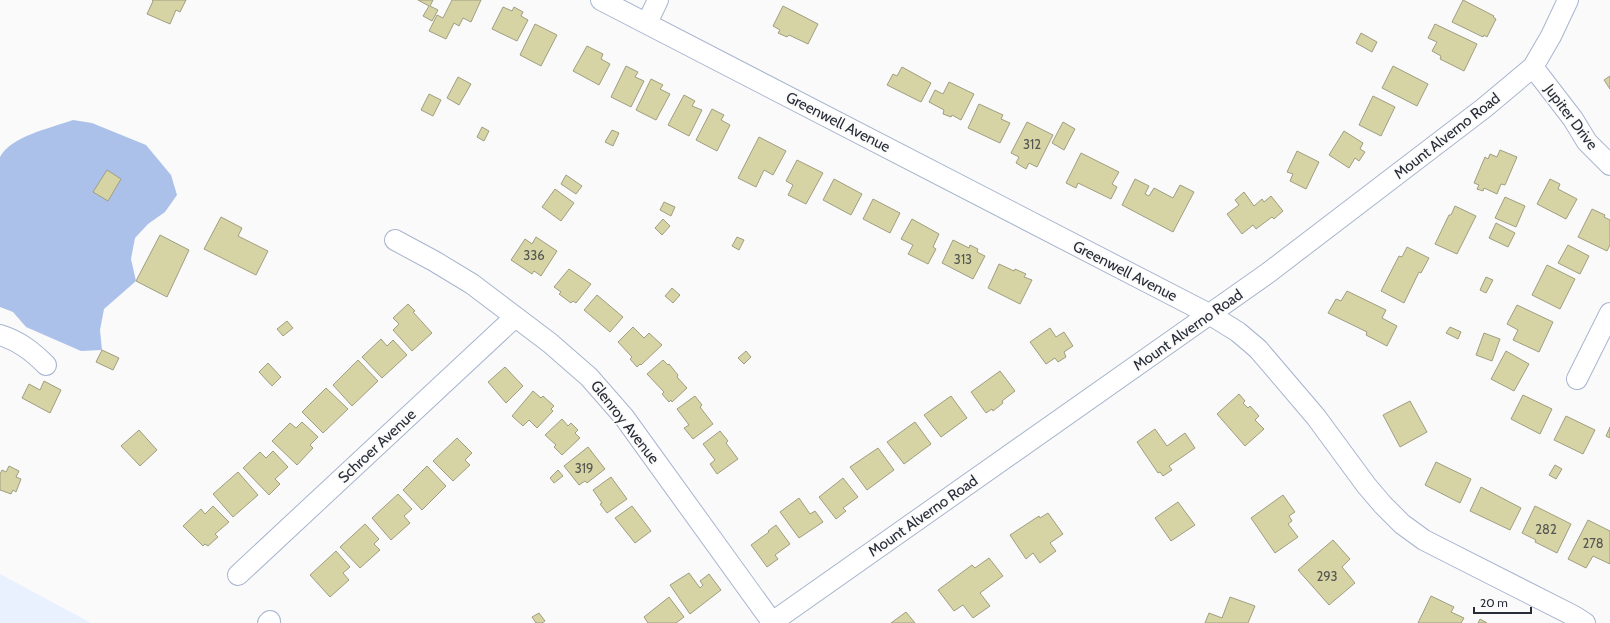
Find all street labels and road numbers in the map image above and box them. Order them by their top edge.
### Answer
street label: Jupiter Drive [1540,80,1602,154]
street label: Greenwell Avenue [783,88,893,156]
street label: Mount Alverno Road [1390,89,1504,183]
street label: Greenwell Avenue [1070,237,1180,305]
street label: Mount Alverno Road [1130,285,1246,375]
street label: Glenroy Avenue [587,377,663,467]
street label: Schroer Avenue [334,405,420,487]
street label: Mount Alverno Road [865,471,981,561]

